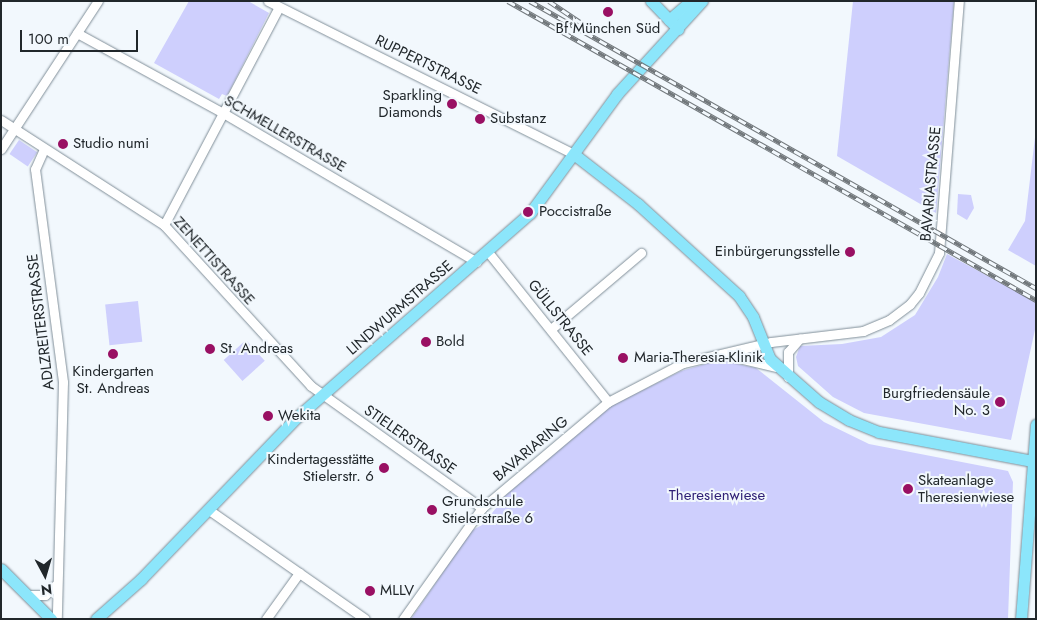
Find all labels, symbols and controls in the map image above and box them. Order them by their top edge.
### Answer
marker: Bf München Süd [602,6,614,18]
scale bar [22,20,140,52]
place label: Bf München Süd [556,20,660,38]
text: 100 m [28,28,69,50]
street label: RUPPERTSTRASSE [372,31,484,99]
place label: Sparkling Diamonds [378,86,442,121]
street label: SCHMELLERSTRASSE [221,92,349,176]
marker: Sparkling Diamonds [446,98,458,110]
place label: Substanz [490,110,546,128]
marker: Substanz [474,113,486,125]
street label: BAVARIASTRASSE [917,126,945,242]
place label: Studio numi [73,135,149,153]
marker: Studio numi [57,138,69,150]
place label: Poccistraße [539,203,611,221]
marker: Poccistraße [521,205,535,219]
street label: ZENETTISTRASSE [170,213,258,309]
place label: Einbürgerungsstelle [715,243,840,261]
marker: Einbürgerungsstelle [844,246,856,258]
street label: ADLZREITERSTRASSE [24,253,58,391]
street label: LINDWURMSTRASSE [343,257,457,359]
street label: GÜLLSTRASSE [524,276,596,360]
place label: Bold [436,333,465,351]
marker: Bold [420,336,432,348]
place label: St. Andreas [220,340,293,358]
marker: St. Andreas [204,343,216,355]
marker: Kindergarten St. Andreas [107,348,119,360]
place label: Maria-Theresia-Klinik [634,349,763,367]
marker: Maria-Theresia-Klinik [616,351,630,365]
place label: Kindergarten St. Andreas [72,362,154,397]
place label: Burgfriedensäule No. 3 [883,384,990,419]
marker: Burgfriedensäule No. 3 [994,396,1006,408]
street label: STIELERSTRASSE [360,401,460,479]
place label: Wekita [278,407,321,425]
marker: Wekita [262,410,274,422]
street label: BAVARIARING [490,412,572,486]
place label: Kindertagesstätte Stielerstr. 6 [267,450,374,485]
marker: Kindertagesstätte Stielerstr. 6 [378,462,390,474]
place label: Skateanlage Theresienwiese [918,471,1014,506]
marker: Skateanlage Theresienwiese [902,483,914,495]
park label: Theresienwiese [669,487,765,505]
place label: Grundschule Stielerstraße 6 [442,492,533,527]
marker: Grundschule Stielerstraße 6 [426,504,438,516]
north arrow [20,550,70,600]
text: N [40,579,53,600]
place label: MLLV [380,582,414,600]
marker: MLLV [364,585,376,597]

